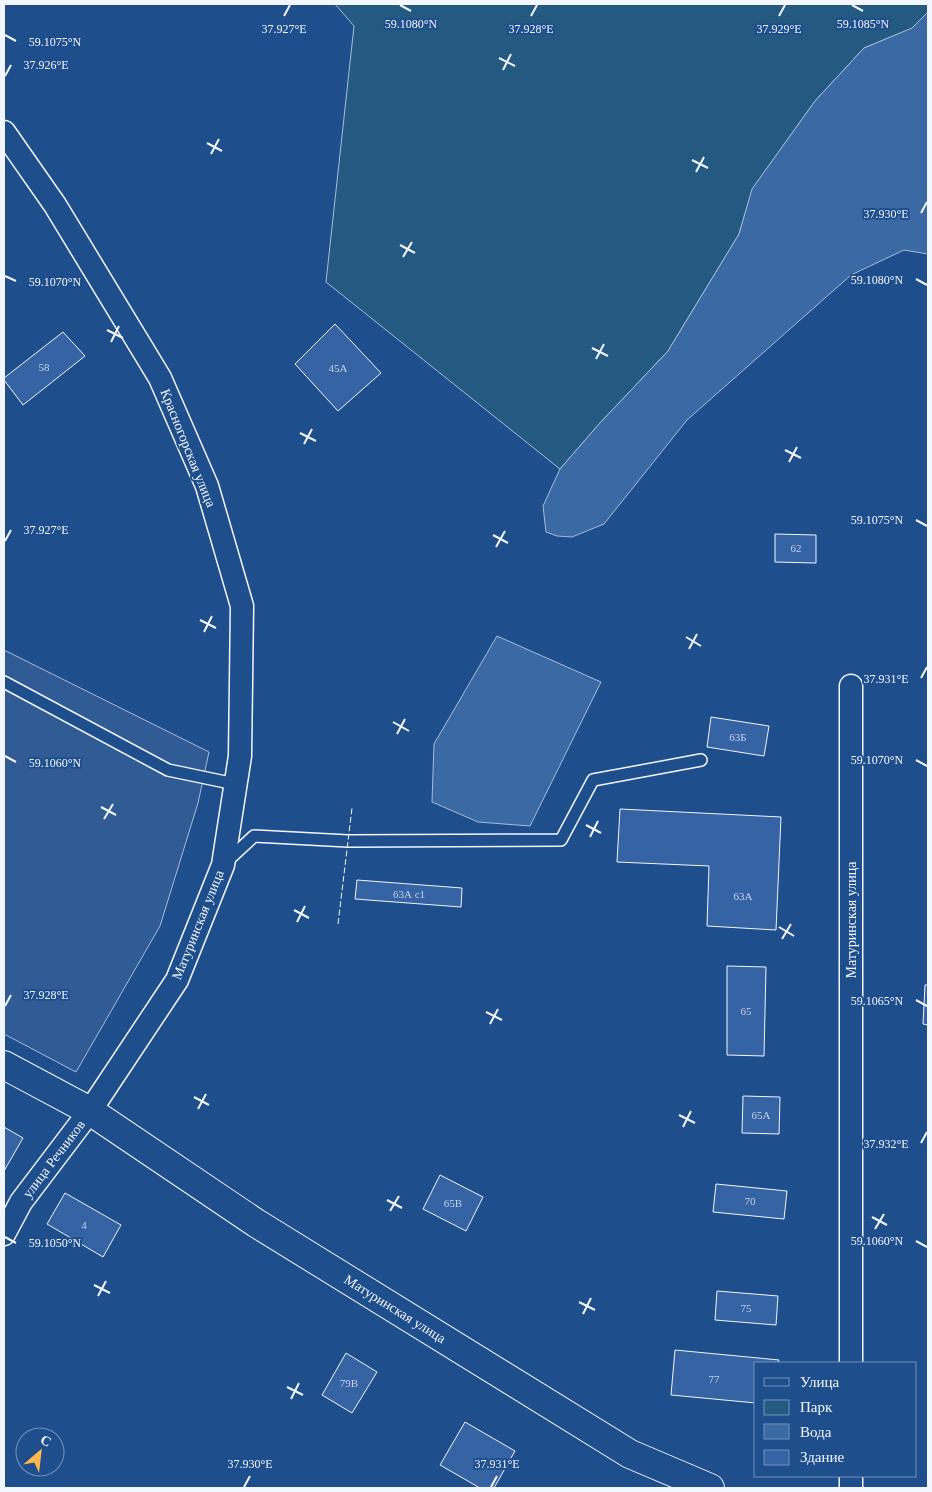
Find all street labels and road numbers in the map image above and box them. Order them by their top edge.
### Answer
street label: Красногорская улица [157,387,219,510]
street label: Матуринская улица [844,861,859,978]
street label: Матуринская улица [169,867,227,982]
street label: улица Речников [20,1117,88,1201]
street label: Матуринская улица [342,1272,449,1347]

